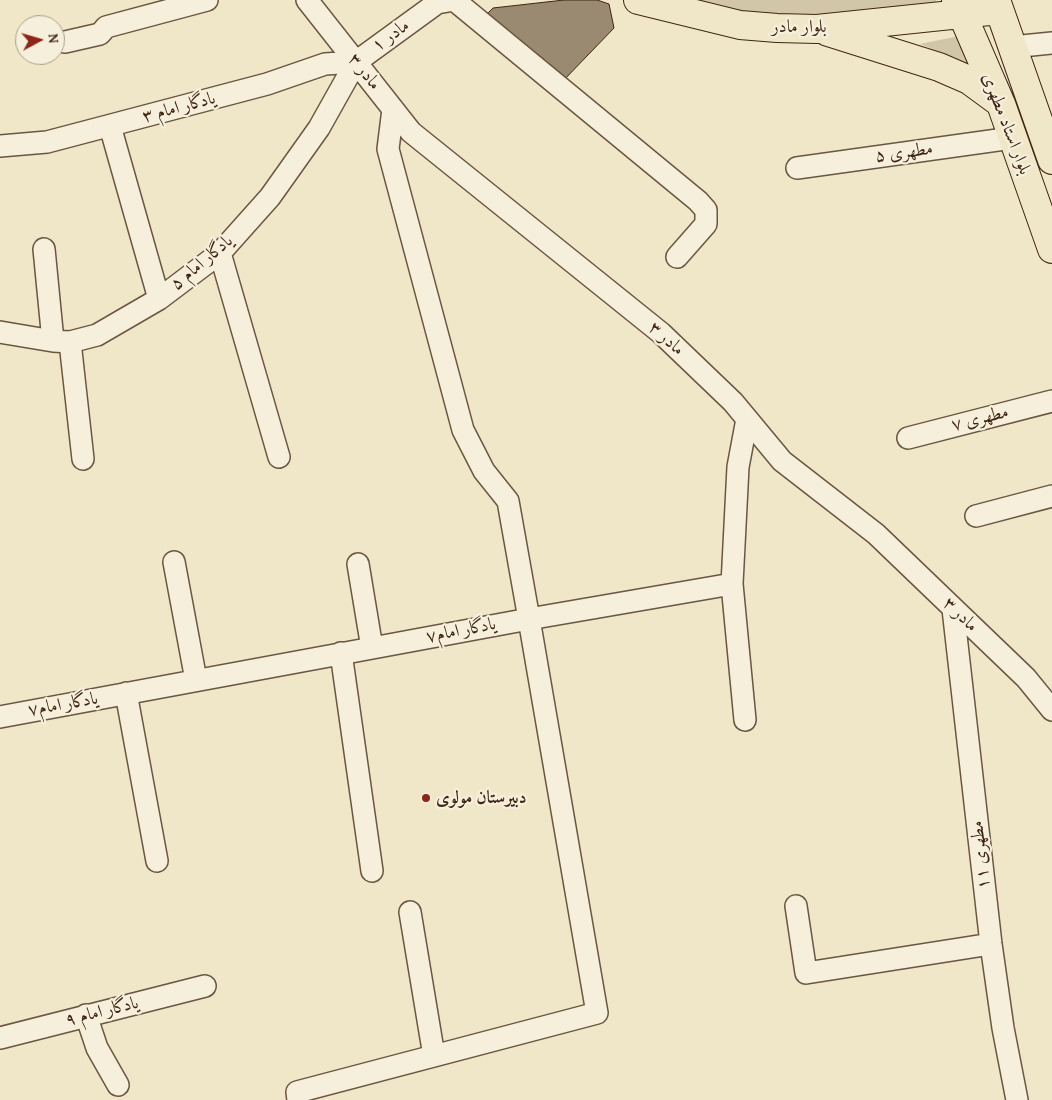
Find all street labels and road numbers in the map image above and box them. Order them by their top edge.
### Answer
street label: مادر ۱ [368,15,414,57]
street label: بلوار مادر [771,16,827,38]
street label: مادر ۳ [343,49,385,95]
street label: بلوار استاد مطهری [977,70,1035,178]
street label: یادگار امام ۳ [140,88,218,128]
street label: مطهری ۵ [874,138,934,168]
street label: یادگار امام ۵ [166,231,238,295]
street label: مادر ۳ [644,317,688,361]
street label: مطهری ۷ [949,401,1011,437]
street label: مادر ۳ [938,593,982,637]
street label: یادگار امام۷ [424,614,498,648]
street label: یادگار امام۷ [26,688,100,722]
street label: مطهری ۱۱ [967,820,995,890]
street label: یادگار امام ۹ [63,992,141,1032]

